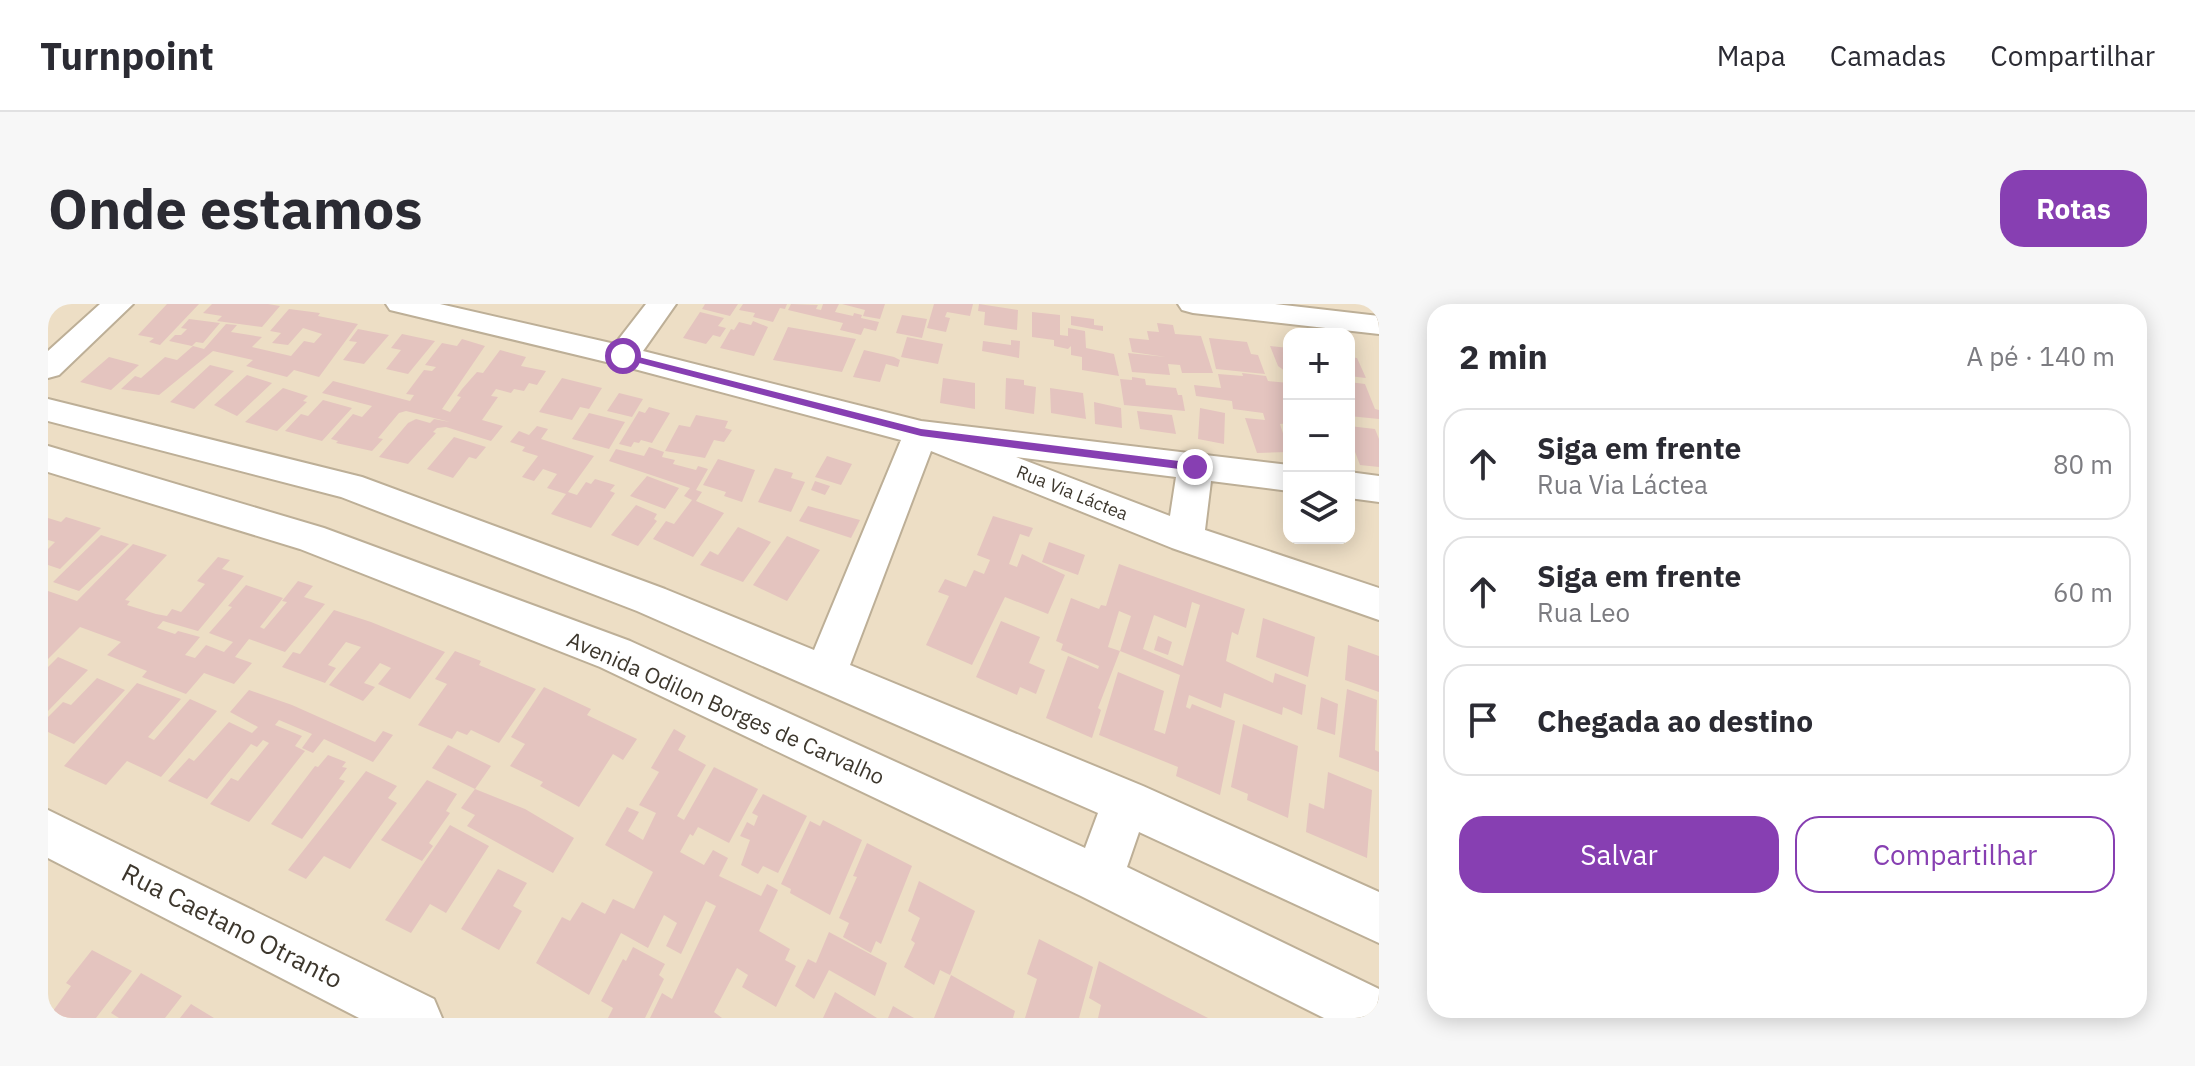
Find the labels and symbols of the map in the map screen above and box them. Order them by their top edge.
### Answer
route start [605,338,641,374]
route end [1177,449,1213,485]
street label: Rua Via Láctea [1013,460,1132,526]
street label: Avenida Odilon Borges de Carvalho [563,624,889,791]
street label: Rua Caetano Otranto [116,855,349,996]

